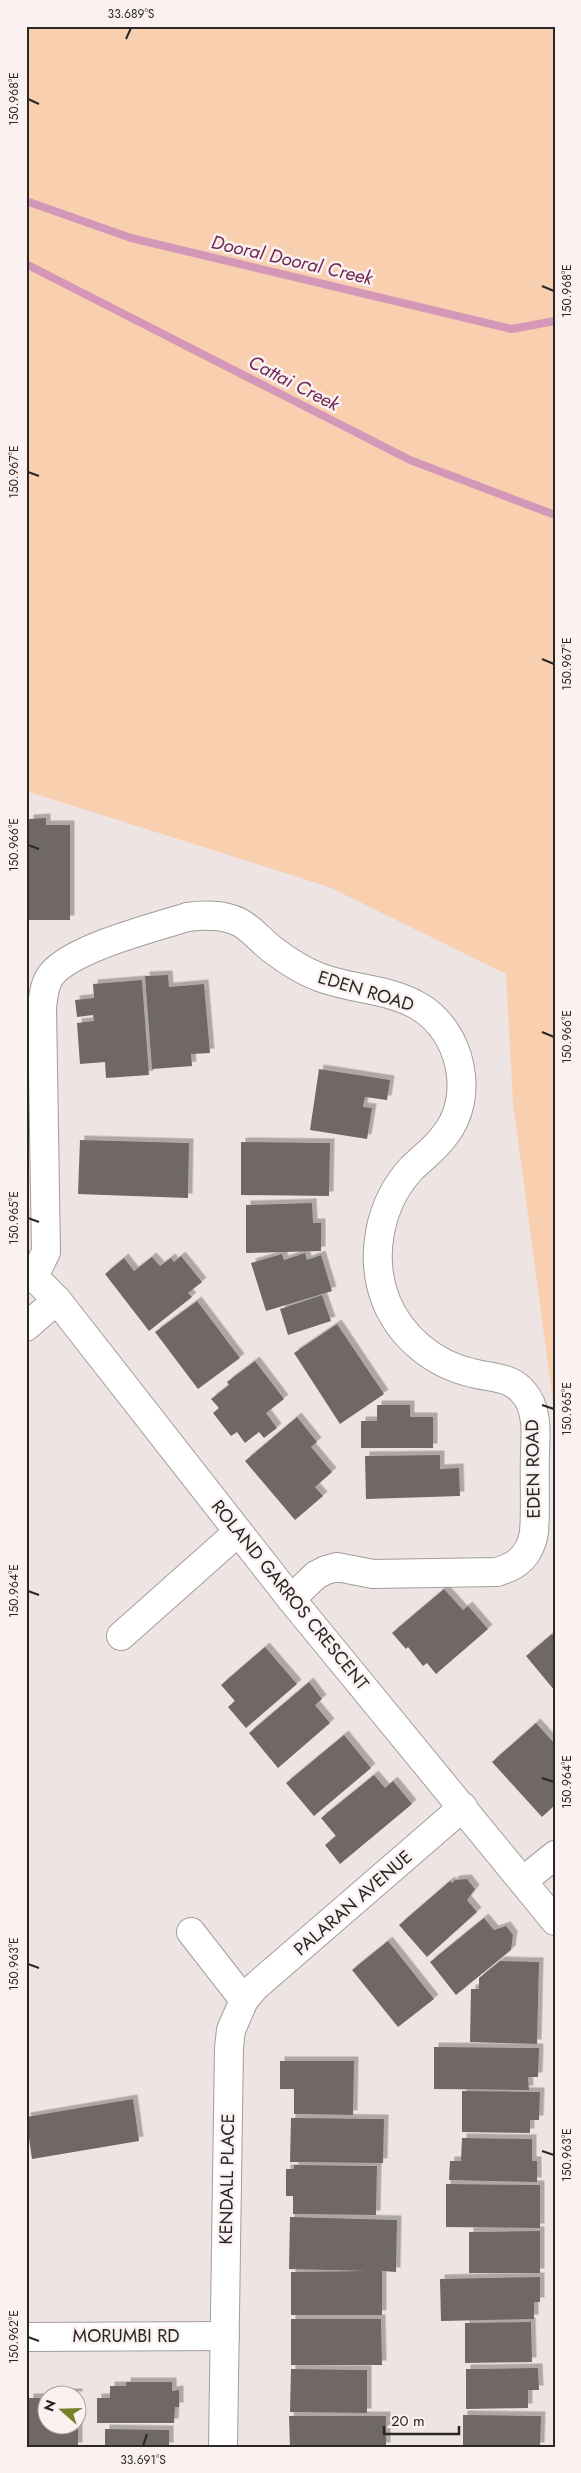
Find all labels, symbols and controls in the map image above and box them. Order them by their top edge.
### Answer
text: 33.689°S [108,5,155,23]
text: 150.968°E [5,72,23,126]
water label: Dooral Dooral Creek [209,228,376,292]
text: 150.968°E [558,264,576,318]
water label: Cattai Creek [244,349,345,418]
text: 150.967°E [5,445,23,499]
text: 150.967°E [558,637,576,691]
text: 150.966°E [5,818,23,872]
street label: EDEN ROAD [315,964,417,1018]
text: 150.966°E [558,1010,576,1064]
text: 150.965°E [5,1191,23,1245]
text: 150.965°E [558,1382,576,1436]
street label: EDEN ROAD [519,1419,547,1519]
street label: ROLAND GARROS CRESCENT [205,1494,375,1696]
text: 150.964°E [5,1564,23,1618]
text: 150.964°E [558,1755,576,1809]
street label: PALARAN AVENUE [288,1844,418,1962]
text: 150.963°E [5,1937,23,1991]
street label: KENDALL PLACE [213,2113,241,2245]
text: 150.963°E [558,2128,576,2182]
text: 150.962°E [5,2310,23,2364]
street label: MORUMBI RD [73,2323,179,2349]
north arrow [38,2386,88,2436]
text: N [38,2397,61,2414]
scale bar [384,2403,458,2435]
text: 20 m [391,2410,425,2432]
text: 33.691°S [120,2451,166,2469]

